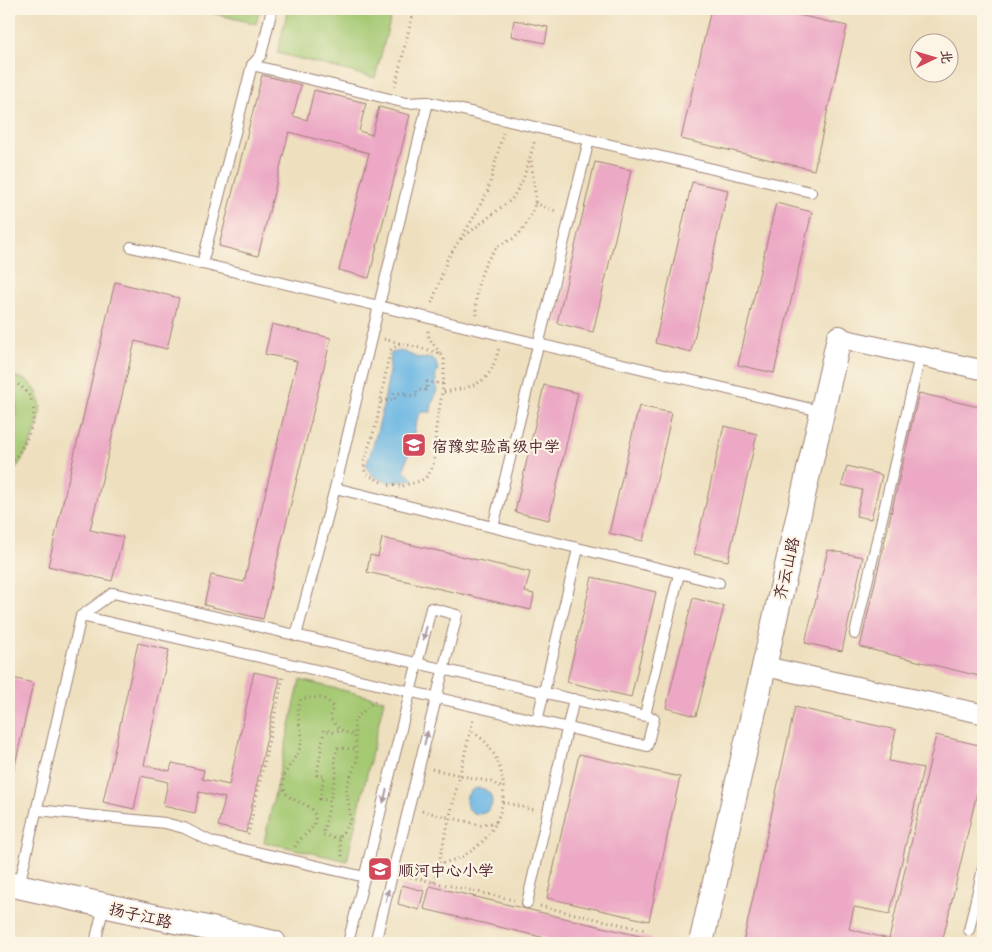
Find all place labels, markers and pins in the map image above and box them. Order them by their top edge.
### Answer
school or university icon: 宿豫实验高级中学 [401,432,427,458]
place label: 宿豫实验高级中学 [432,433,560,457]
school or university icon: 顺河中心小学 [367,856,393,882]
place label: 顺河中心小学 [398,857,494,881]

